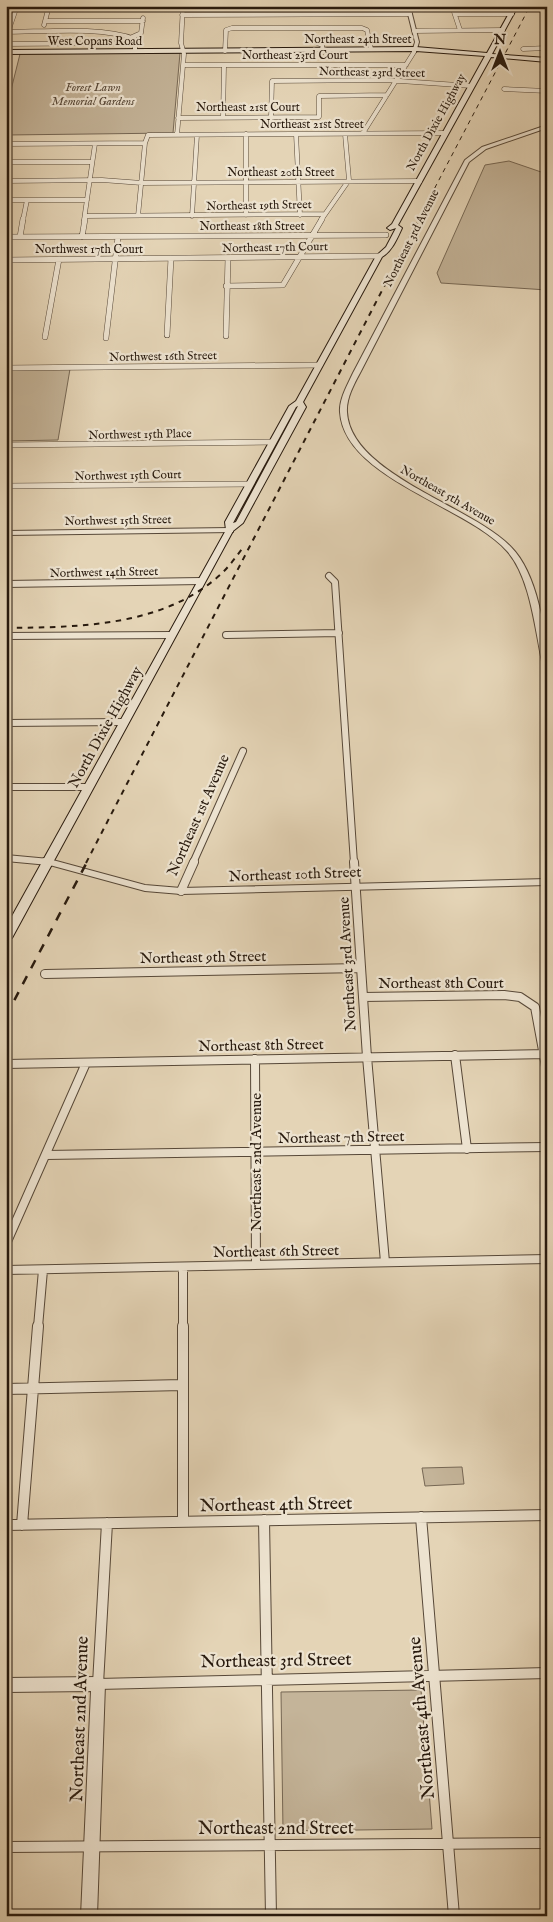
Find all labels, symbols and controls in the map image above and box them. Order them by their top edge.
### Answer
north arrow [476,28,526,78]
text: N [493,31,506,49]
street label: Northeast 24th Street [304,32,412,47]
street label: West Copans Road [48,34,143,50]
street label: Northeast 23rd Court [242,48,348,63]
street label: Northeast 23rd Street [319,64,425,81]
street label: North Dixie Highway [403,71,469,174]
park label: Forest Lawn Memorial Gardens [51,80,135,109]
street label: Northeast 21st Court [196,100,300,115]
street label: Northeast 21st Street [260,117,364,132]
street label: Northeast 20th Street [227,165,335,180]
street label: Northeast 3rd Avenue [380,186,443,290]
street label: Northeast 19th Street [206,197,312,214]
street label: Northeast 18th Street [199,219,305,234]
street label: Northeast 17th Court [222,239,328,256]
street label: Northwest 17th Court [35,242,143,257]
street label: Northwest 16th Street [109,348,217,365]
street label: Northwest 15th Place [88,426,192,443]
street label: Northeast 5th Avenue [398,462,498,529]
street label: Northwest 15th Court [74,467,182,484]
street label: Northwest 15th Street [64,512,172,529]
street label: Northwest 14th Street [49,564,159,581]
street label: North Dixie Highway [64,662,147,791]
street label: Northeast 1st Avenue [163,751,234,879]
street label: Northeast 10th Street [228,863,362,886]
street label: Northeast 3rd Avenue [334,896,361,1032]
street label: Northeast 9th Street [140,947,266,968]
street label: Northeast 8th Court [378,974,504,993]
street label: Northeast 8th Street [198,1035,324,1056]
street label: Northeast 2nd Avenue [247,1093,266,1231]
street label: Northeast 7th Street [277,1127,405,1148]
street label: Northeast 6th Street [213,1241,339,1262]
street label: Northeast 4th Street [199,1493,353,1518]
street label: Northeast 2nd Avenue [66,1636,95,1802]
street label: Northeast 4th Avenue [404,1636,441,1800]
street label: Northeast 3rd Street [200,1649,352,1674]
street label: Northeast 2nd Street [198,1818,354,1841]

